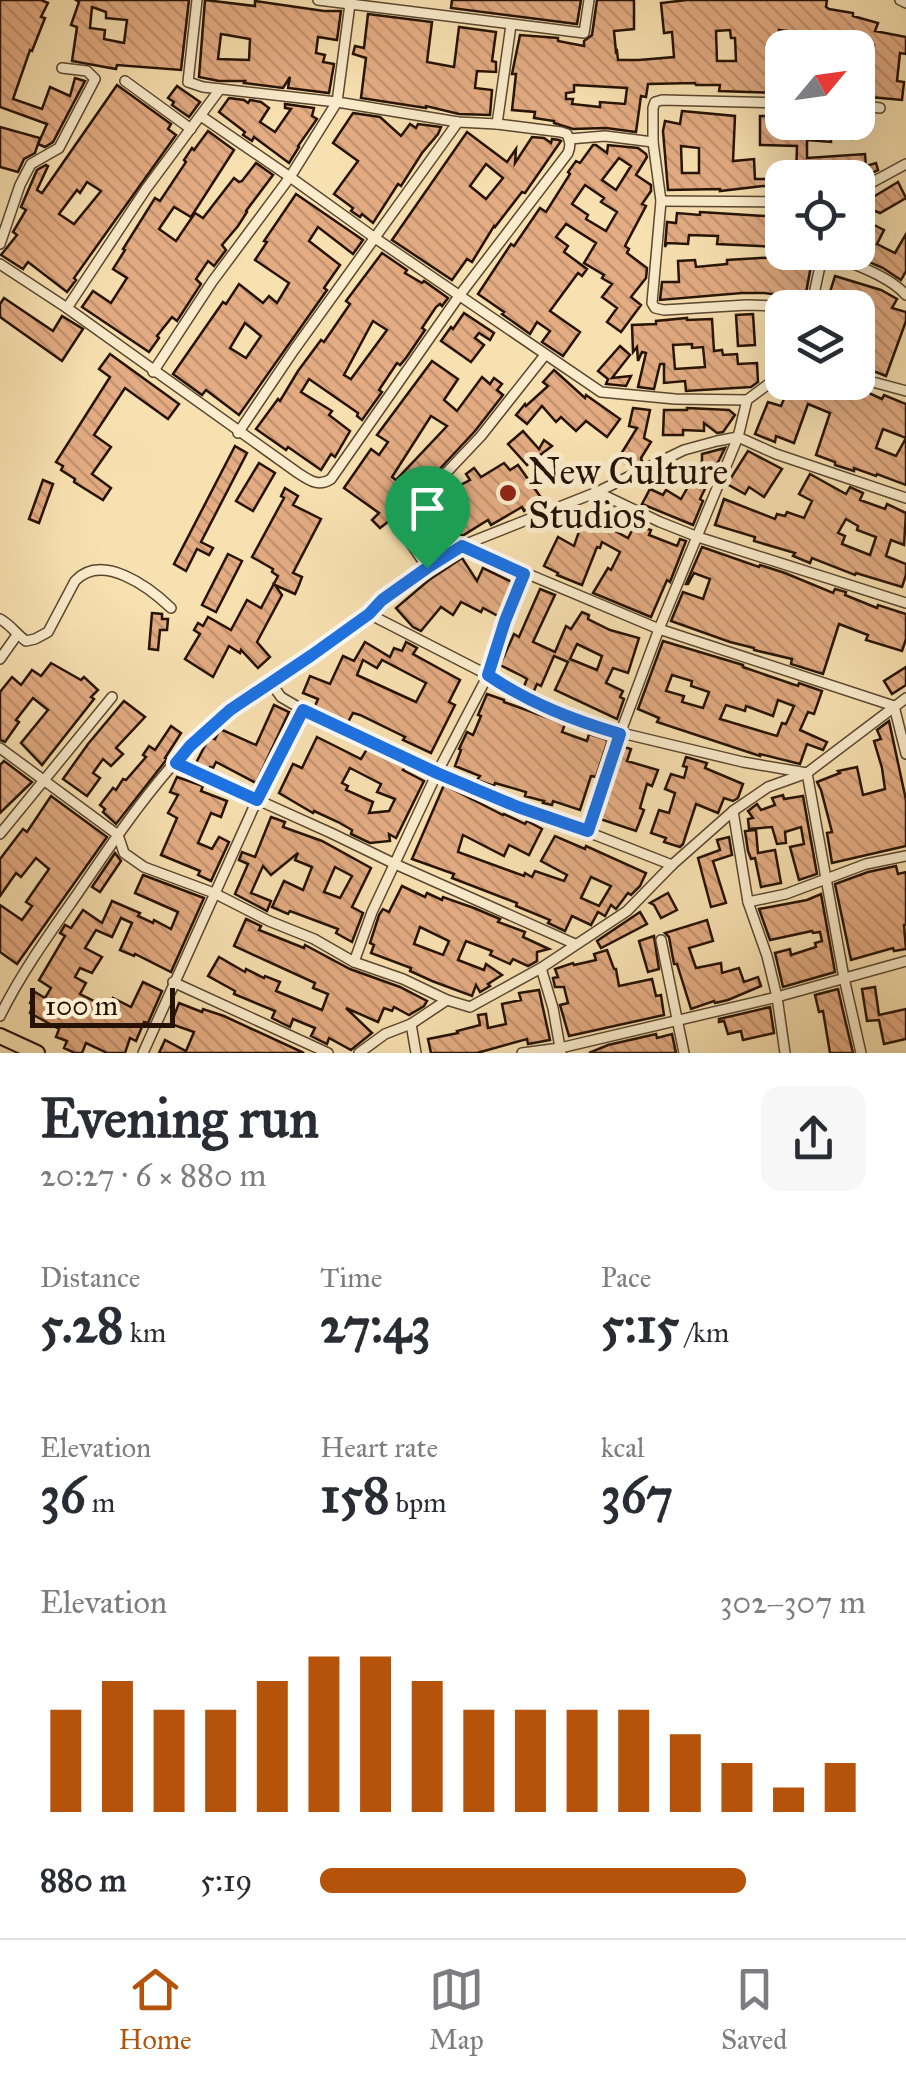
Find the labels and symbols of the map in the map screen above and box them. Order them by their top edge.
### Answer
north arrow [765,30,875,140]
place label: New Culture Studios [528,448,728,538]
pin [385,466,470,569]
marker: New Culture Studios [497,482,519,504]
scale bar [30,983,175,1028]

